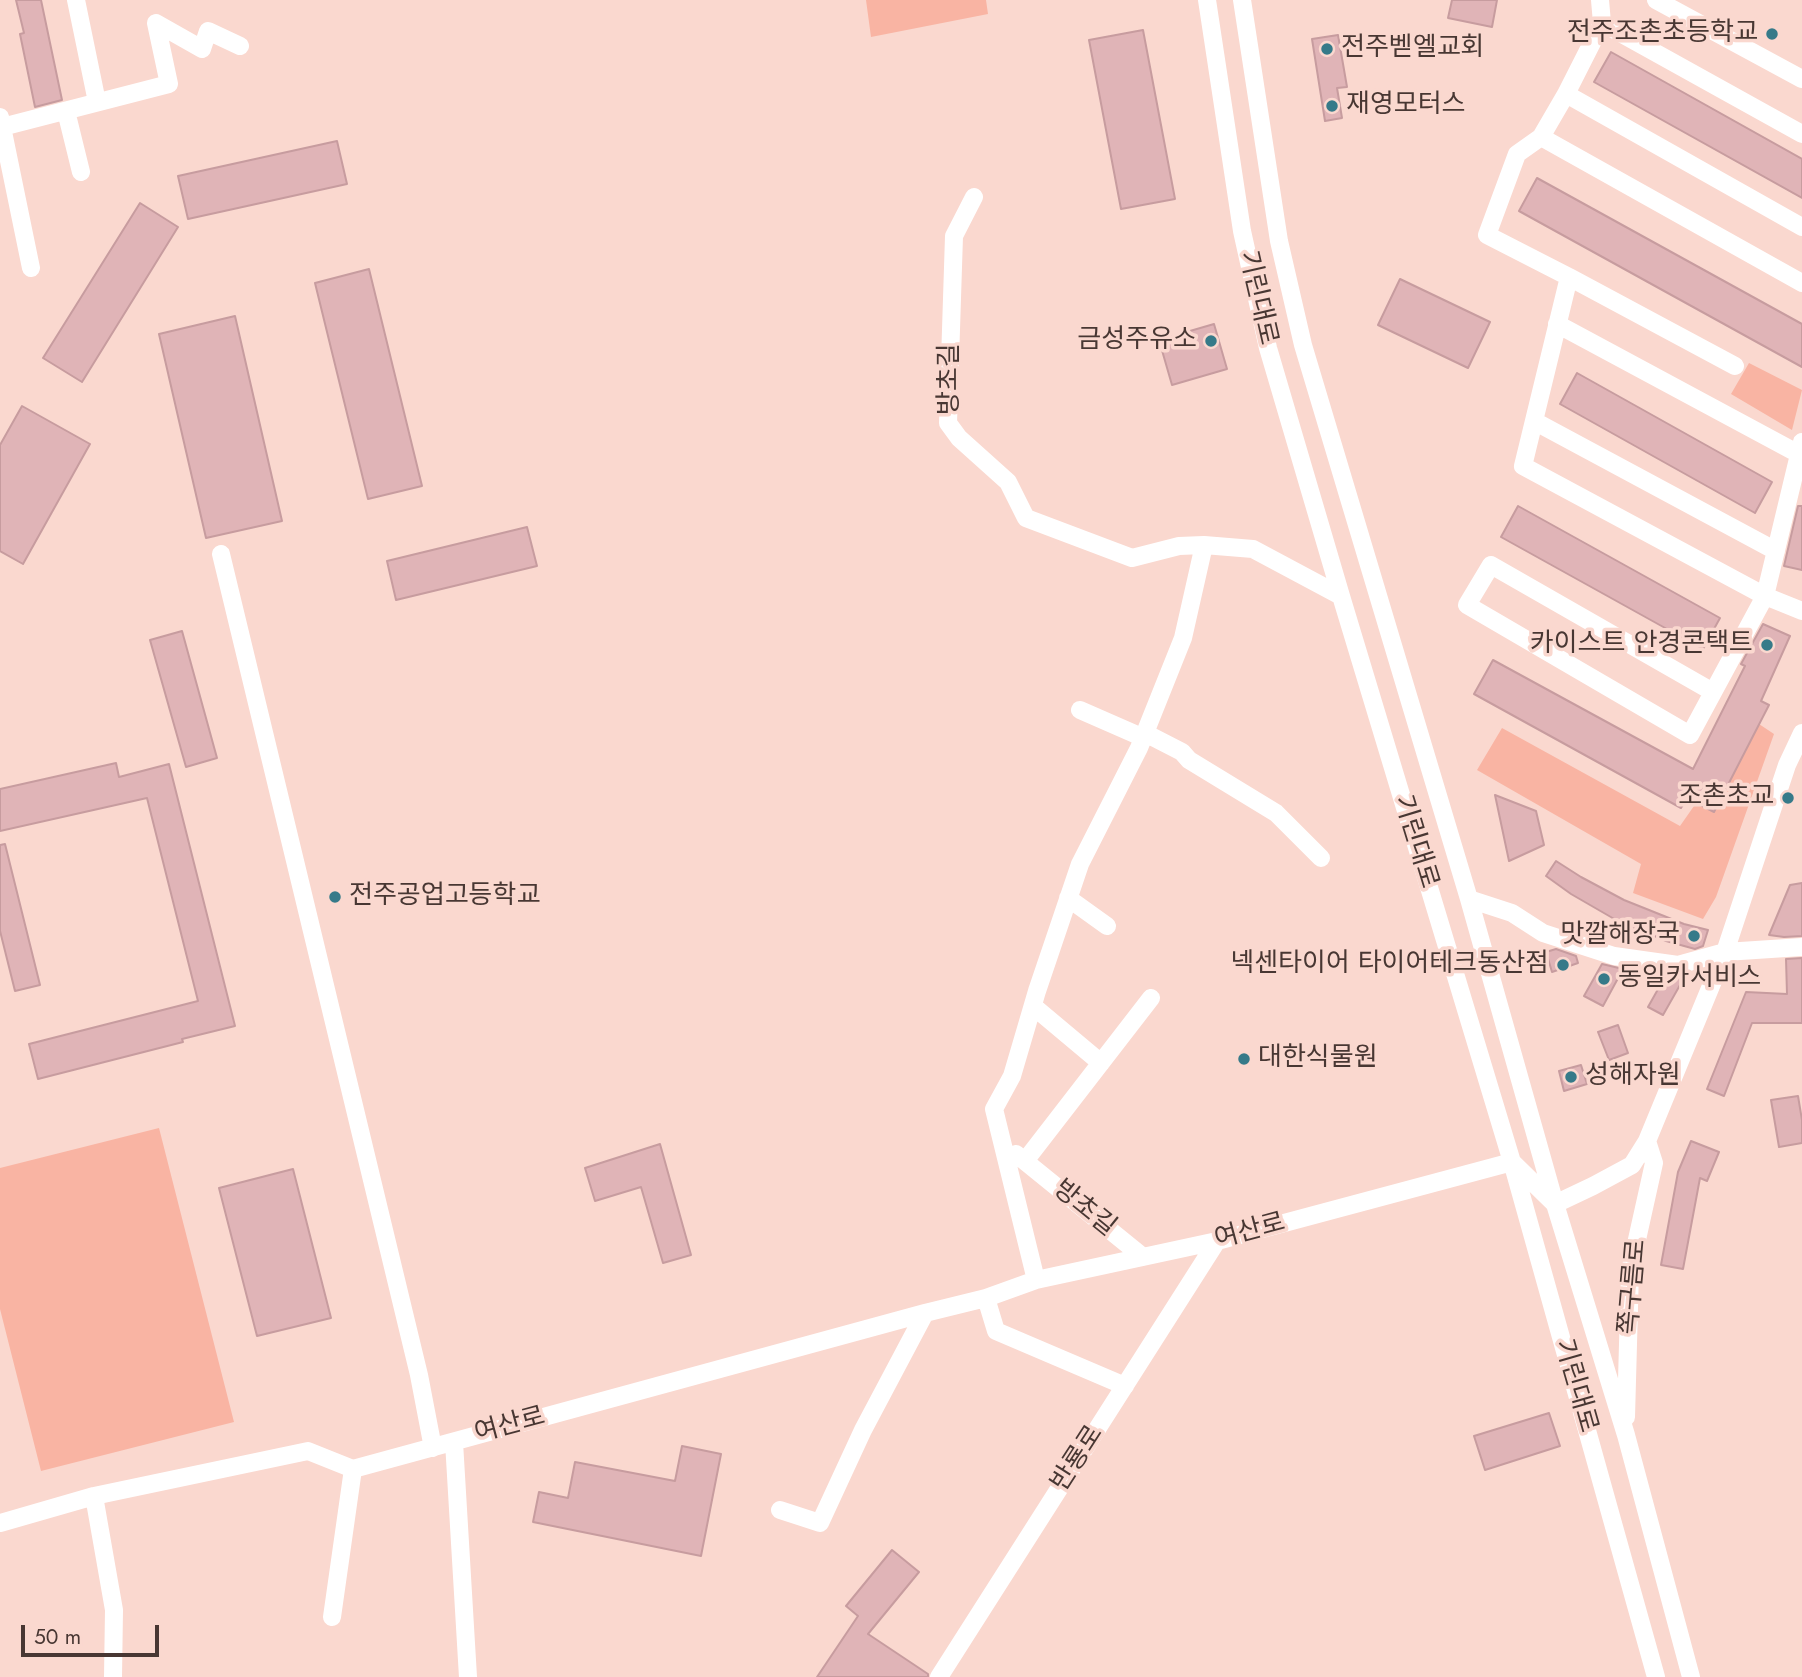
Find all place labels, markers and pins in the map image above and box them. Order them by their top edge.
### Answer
place label: 전주조촌초등학교 [1567,18,1758,50]
marker: 전주조촌초등학교 [1764,26,1780,42]
place label: 전주벧엘교회 [1341,33,1485,65]
marker: 전주벧엘교회 [1319,41,1335,57]
place label: 재영모터스 [1346,90,1466,122]
marker: 재영모터스 [1324,98,1340,114]
place label: 금성주유소 [1077,325,1197,357]
marker: 금성주유소 [1203,333,1219,349]
place label: 카이스트 안경콘택트 [1530,629,1753,661]
marker: 카이스트 안경콘택트 [1759,637,1775,653]
place label: 조촌초교 [1678,782,1774,814]
marker: 조촌초교 [1780,790,1796,806]
place label: 전주공업고등학교 [349,881,540,913]
marker: 전주공업고등학교 [327,889,343,905]
place label: 맛깔해장국 [1560,920,1680,952]
marker: 맛깔해장국 [1686,928,1702,944]
place label: 넥센타이어 타이어테크동산점 [1230,949,1549,981]
marker: 넥센타이어 타이어테크동산점 [1555,957,1571,973]
place label: 동일카서비스 [1618,963,1762,995]
marker: 동일카서비스 [1596,971,1612,987]
place label: 대한식물원 [1258,1043,1378,1075]
marker: 대한식물원 [1236,1051,1252,1067]
place label: 성해자원 [1585,1061,1681,1093]
marker: 성해자원 [1563,1069,1579,1085]

